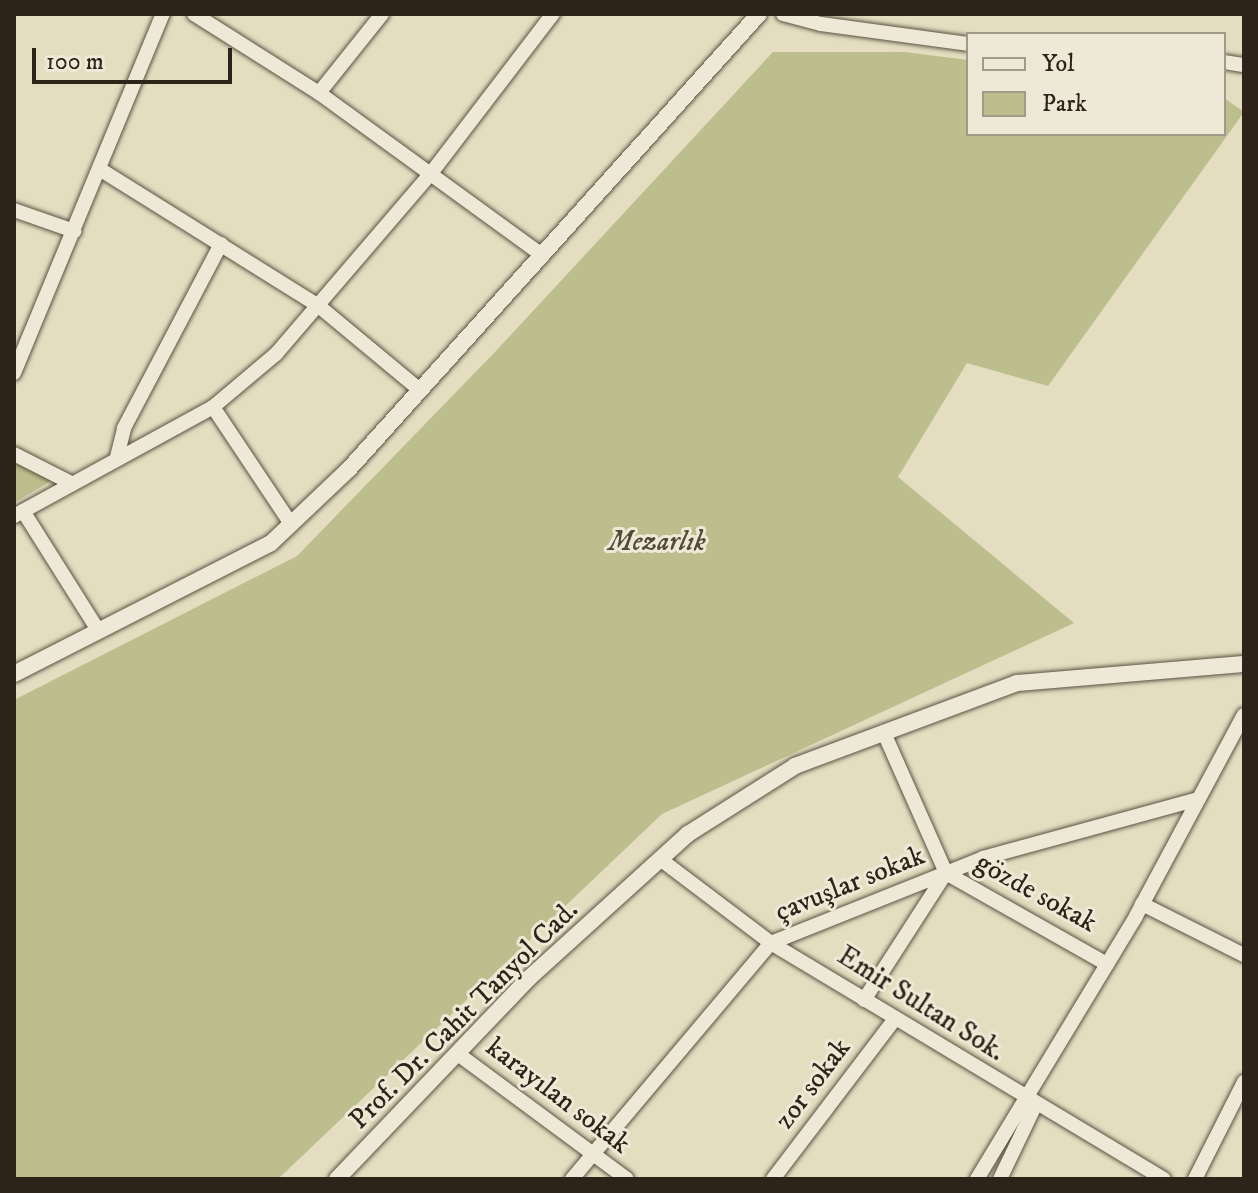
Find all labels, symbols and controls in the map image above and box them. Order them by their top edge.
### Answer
scale bar [36,32,236,82]
legend [966,32,1226,136]
text: 100 m [46,47,104,77]
text: Yol [1042,49,1074,79]
text: Park [1042,89,1087,119]
park label: Mezarlık [608,525,706,559]
street label: çavuşlar sokak [770,839,930,929]
street label: gözde sokak [969,846,1103,940]
street label: Prof. Dr. Cahit Tanyol Cad. [343,894,585,1136]
street label: Emir Sultan Sok. [831,939,1011,1069]
street label: karayılan sokak [479,1031,637,1161]
street label: zor sokak [768,1032,858,1136]

